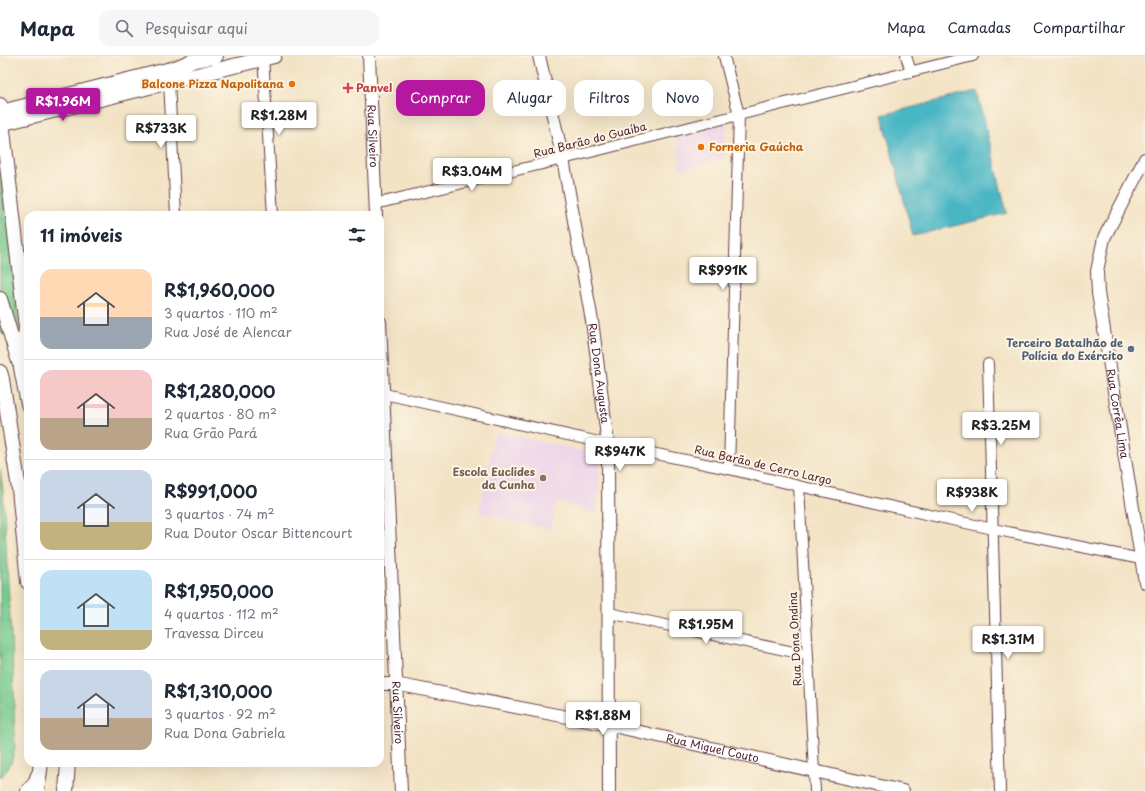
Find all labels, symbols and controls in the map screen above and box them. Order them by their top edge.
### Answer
search box [99,10,379,46]
text: Mapa [20,14,75,42]
text: Pesquisar aqui [145,16,248,39]
icon: search [113,17,135,39]
text: Mapa [887,17,925,38]
text: Camadas [947,17,1011,38]
text: Compartilhar [1033,17,1125,38]
place label: Balcone Pizza Napolitana [141,75,284,92]
marker: Balcone Pizza Napolitana [287,79,297,89]
place label: Panvel [356,79,392,96]
chip: Comprar [396,80,485,116]
chip: Alugar [493,80,566,116]
chip: Filtros [574,80,644,116]
chip: Novo [652,80,713,116]
marker: Panvel [343,83,353,93]
pin: R$1.96M [26,88,100,122]
text: R$1.96M [35,91,91,110]
pin: R$1.28M [242,102,316,136]
street label: Rua Silveiro [363,104,383,168]
text: R$1.28M [251,105,307,124]
pin: R$733K [128,115,194,149]
street label: Rua Barão do Guaíba [532,117,648,162]
text: R$733K [135,118,187,137]
place label: Forneria Gaúcha [709,138,804,155]
marker: Forneria Gaúcha [696,142,706,152]
pin: R$3.04M [435,158,509,192]
text: R$3.04M [442,161,502,180]
text: 11 imóveis [40,222,122,248]
icon: filters [346,224,368,246]
pin: R$991K [690,257,756,291]
text: R$991K [698,260,748,279]
text: R$1,960,000 [164,277,275,303]
icon: home [72,285,120,333]
text: 3 quartos · 110 m² [164,303,278,322]
text: Rua José de Alencar [164,322,292,341]
street label: Rua Dona Augusta [584,322,614,424]
place label: Terceiro Batalhão de Polícia do Exército [1006,334,1124,364]
marker: Terceiro Batalhão de Polícia do Exército [1126,344,1136,354]
street label: Rua Corrêa Lima [1102,367,1134,460]
text: R$1,280,000 [164,378,276,404]
icon: home [72,386,120,434]
text: 2 quartos · 80 m² [164,404,277,423]
pin: R$3.25M [964,412,1038,446]
text: R$3.25M [971,415,1031,434]
text: Rua Grão Pará [164,423,257,442]
pin: R$947K [587,438,653,472]
street label: Rua Barão de Cerro Largo [693,440,833,489]
text: R$947K [595,441,645,460]
place label: Escola Euclides da Cunha [453,463,536,493]
marker: Escola Euclides da Cunha [538,473,548,483]
text: R$991,000 [164,478,257,504]
pin: R$938K [939,479,1005,513]
text: R$938K [946,482,998,501]
icon: home [72,486,120,534]
text: 3 quartos · 74 m² [164,504,275,523]
text: Rua Doutor Oscar Bittencourt [164,523,352,542]
text: R$1,950,000 [164,578,274,604]
icon: home [72,586,120,634]
street label: Rua Dona Ondina [784,591,805,687]
text: 4 quartos · 112 m² [164,604,279,623]
pin: R$1.95M [669,611,743,645]
text: R$1.95M [678,614,734,633]
text: Travessa Dirceu [164,623,264,642]
pin: R$1.31M [971,626,1045,660]
text: R$1.31M [981,629,1035,648]
text: R$1,310,000 [164,678,272,704]
street label: Rua Silveiro [388,681,408,744]
icon: home [72,686,120,734]
pin: R$1.88M [566,702,640,736]
text: 3 quartos · 92 m² [164,704,276,723]
text: R$1.88M [575,705,631,724]
text: Rua Dona Gabriela [164,723,285,742]
street label: Rua Miguel Couto [665,729,761,766]

